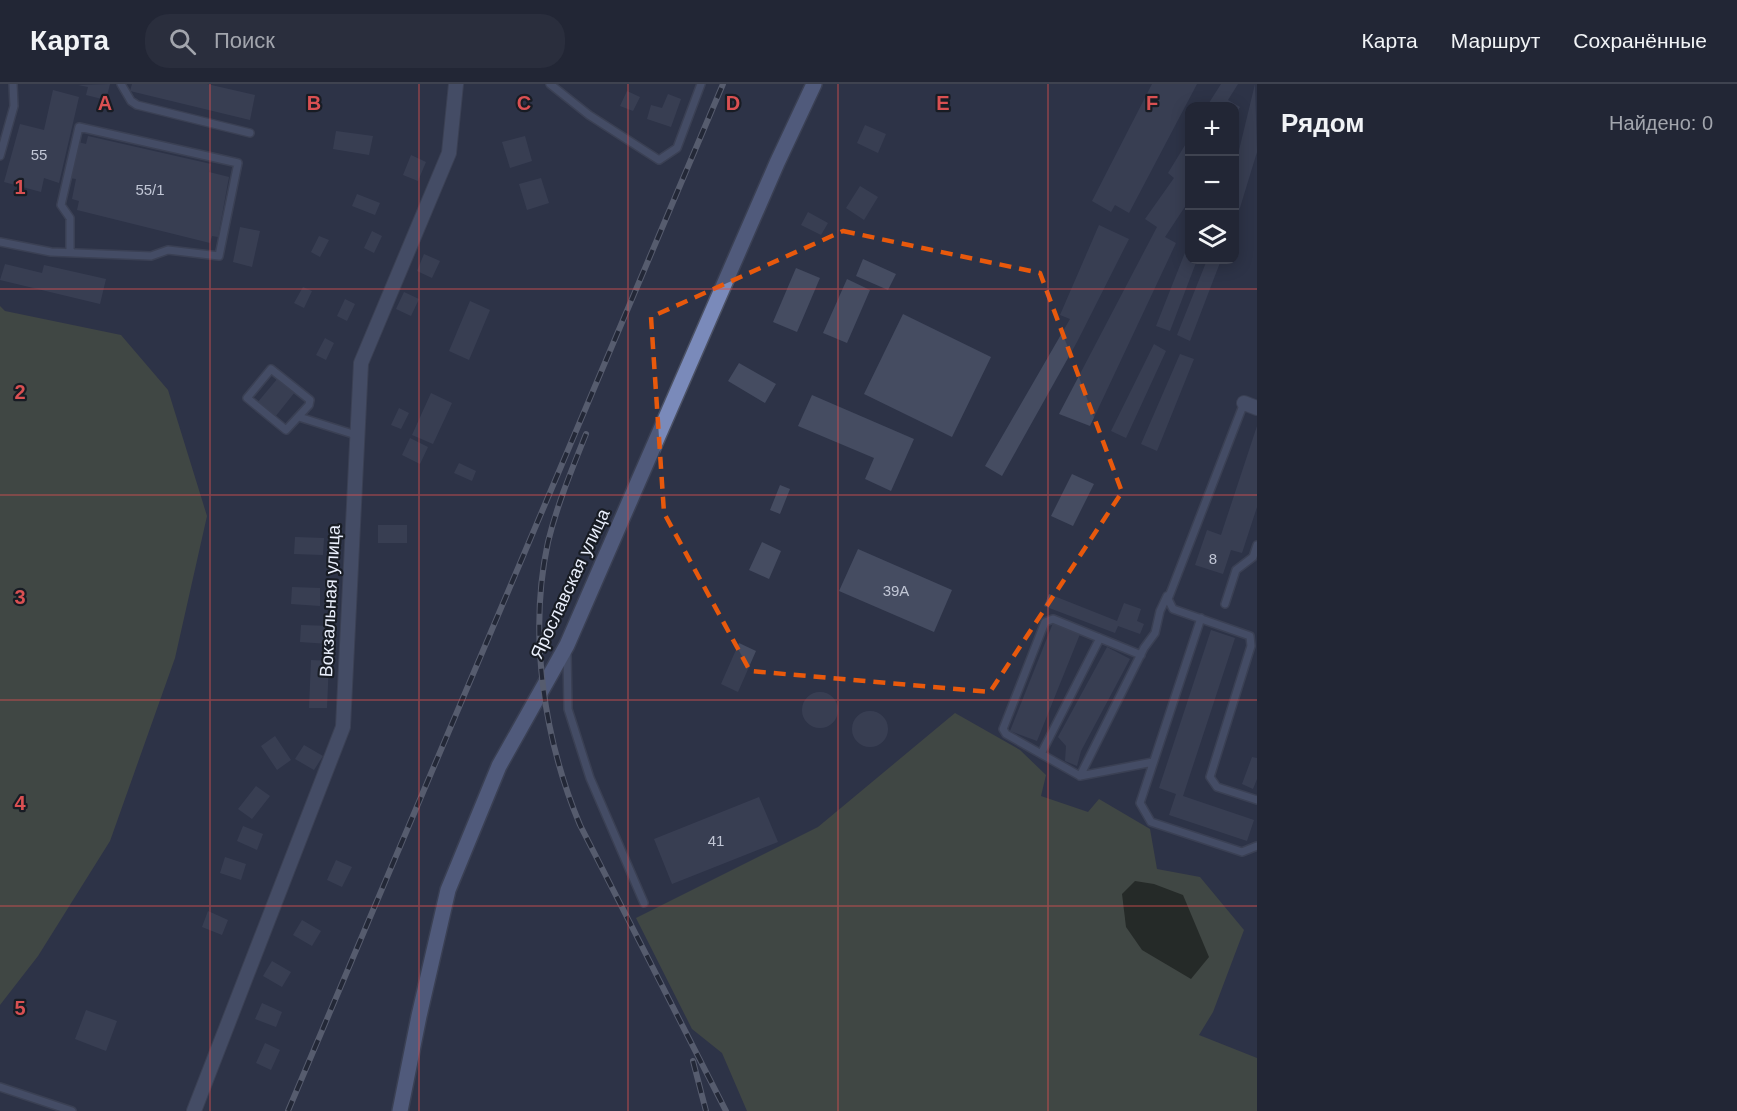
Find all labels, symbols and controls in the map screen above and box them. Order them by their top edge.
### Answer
search box [145,14,565,68]
text: Карта [30,25,109,56]
icon: search [166,25,199,58]
text: Поиск [214,28,275,53]
text: Карта [1362,29,1418,52]
text: Маршрут [1451,29,1540,52]
text: Сохранённые [1573,29,1707,52]
text: A [98,92,112,114]
text: B [307,92,321,114]
text: C [517,92,531,114]
text: D [726,92,740,114]
text: E [936,92,950,114]
text: F [1146,92,1158,114]
map controls [1185,102,1239,264]
button: + [1185,102,1239,156]
text: Рядом [1281,108,1364,138]
text: Найдено: 0 [1609,112,1713,134]
house number: 55 [31,146,47,163]
button: − [1185,156,1239,210]
text: 1 [14,176,26,198]
house number: 55/1 [135,181,165,198]
button: layers [1185,210,1239,264]
text: 2 [14,381,26,403]
street label: Ярославская улица [526,505,614,662]
street label: Вокзальная улица [316,523,344,678]
house number: 8 [1209,550,1217,567]
house number: 39А [883,582,909,599]
text: 3 [14,586,26,608]
text: 4 [14,792,26,814]
house number: 41 [708,832,724,849]
text: 5 [14,997,26,1019]

